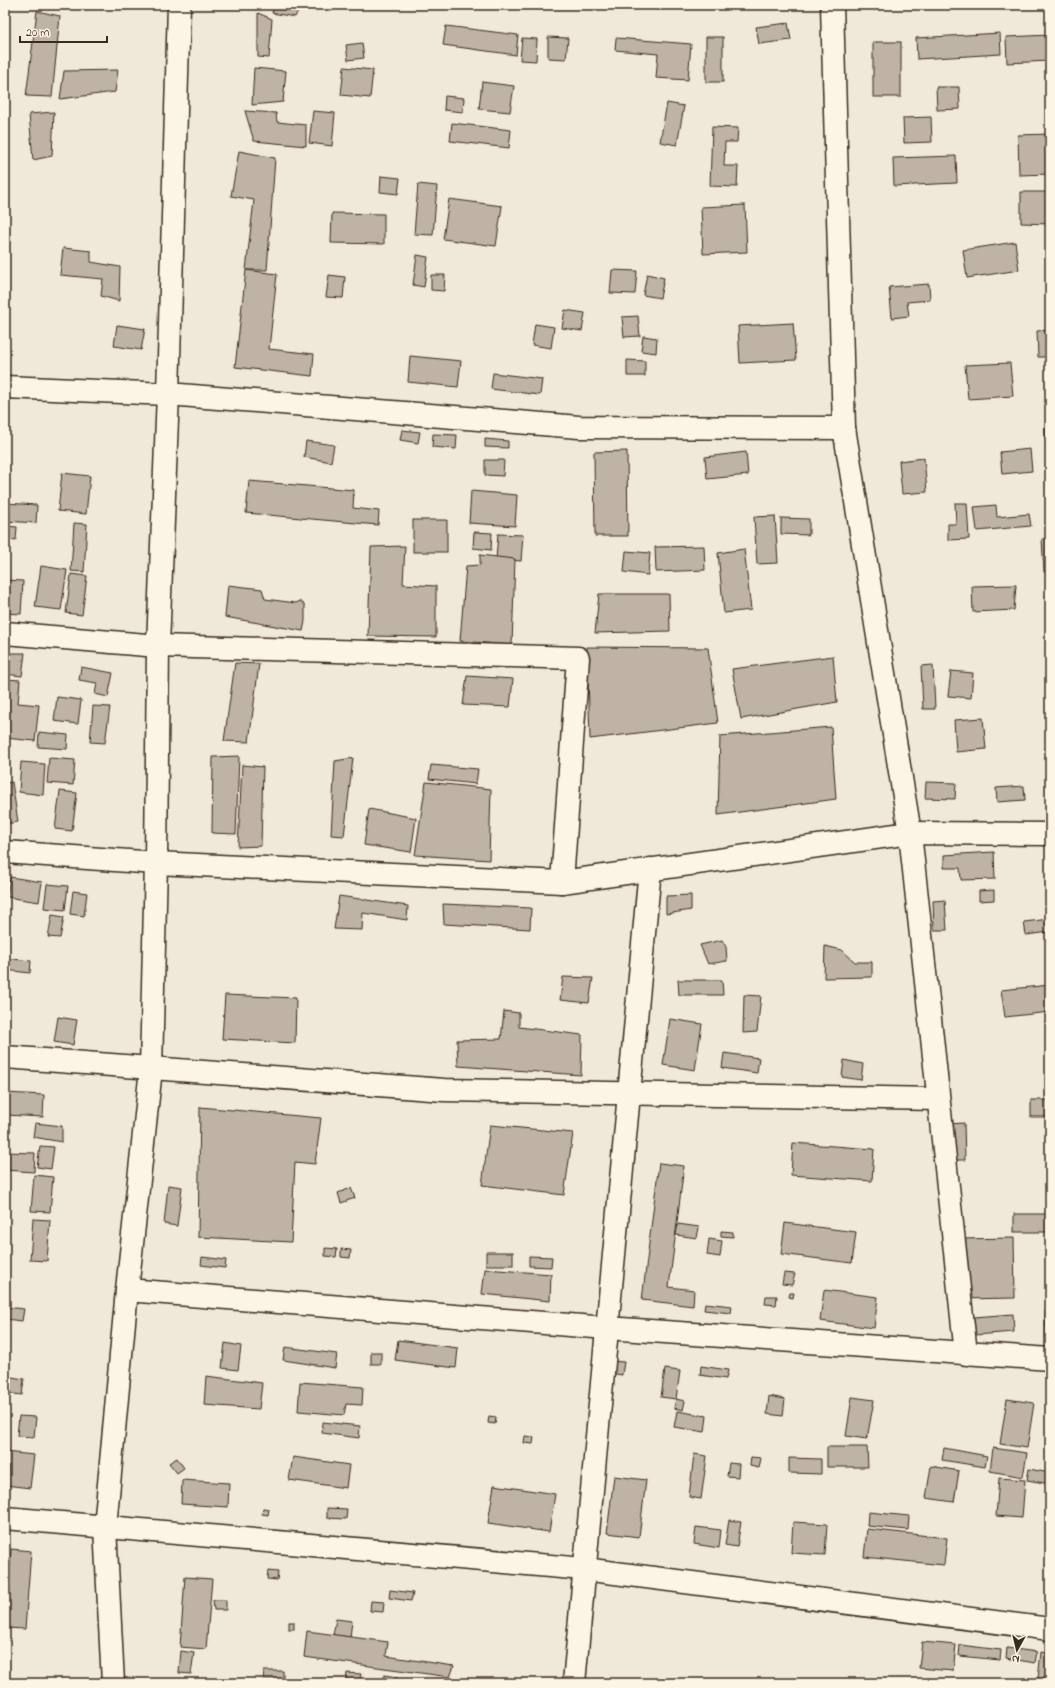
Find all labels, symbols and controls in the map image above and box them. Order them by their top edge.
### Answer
scale bar [20,18,107,44]
text: 20 m [26,24,49,42]
north arrow [997,1630,1037,1670]
text: N [1011,1650,1021,1667]

